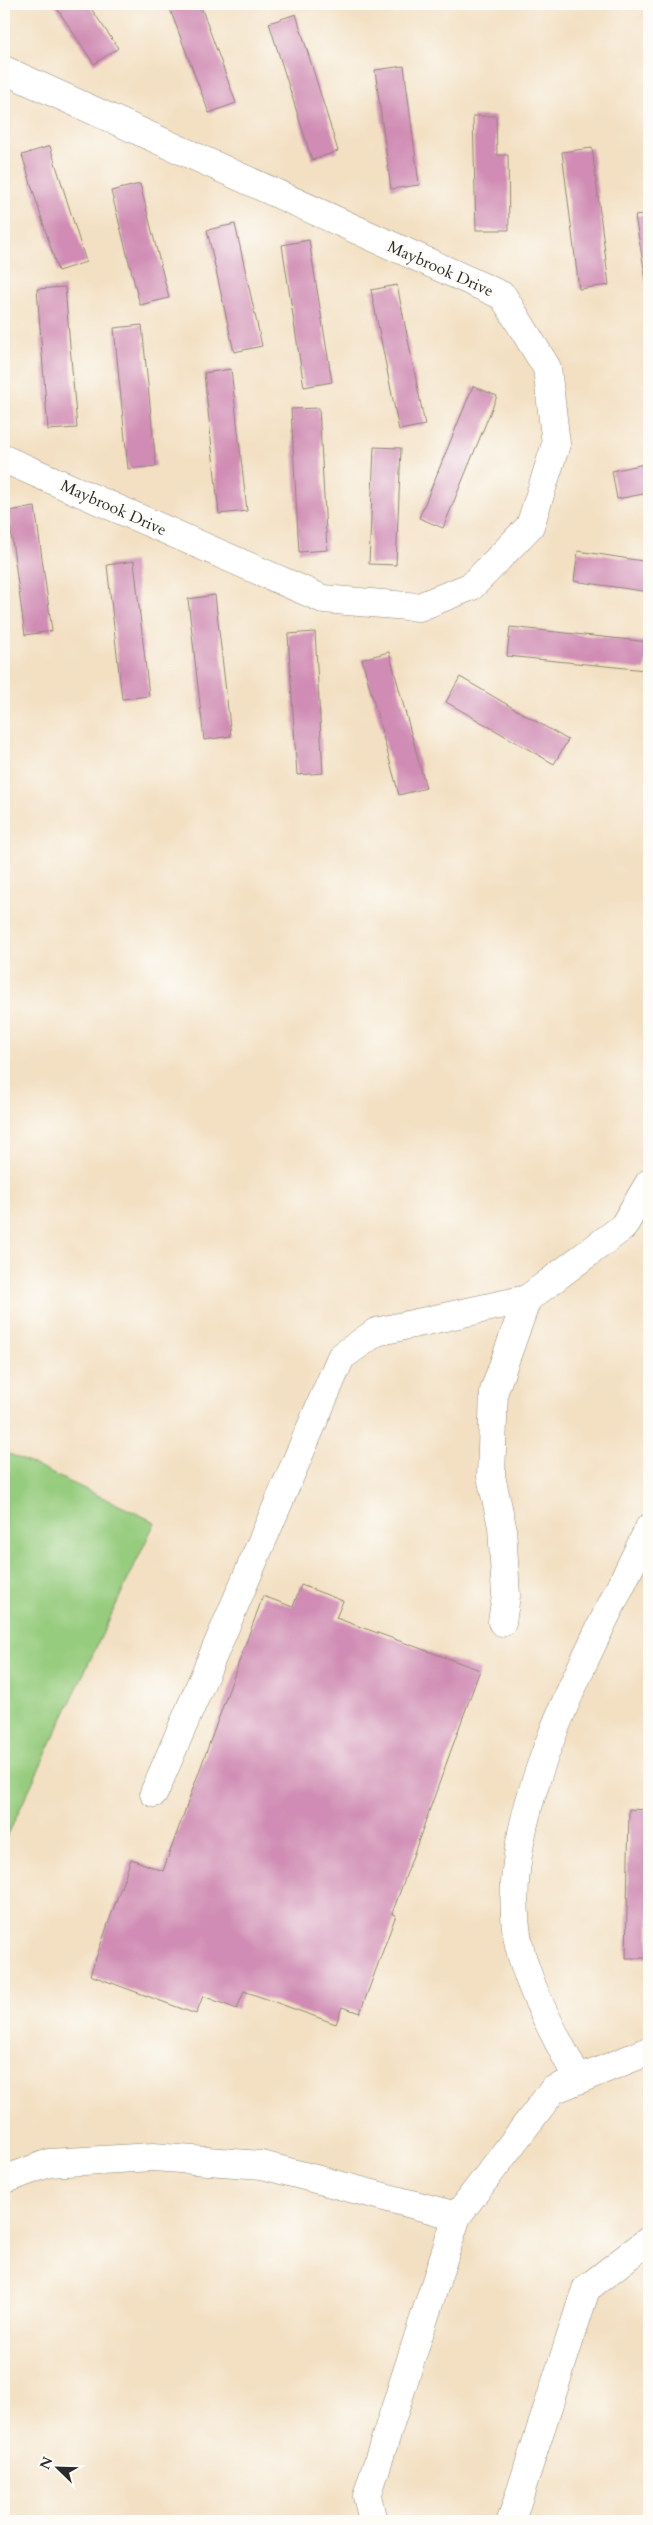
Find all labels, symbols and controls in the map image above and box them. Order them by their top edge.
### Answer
street label: Maybrook Drive [384,236,497,302]
street label: Maybrook Drive [57,475,170,541]
north arrow [32,2442,82,2492]
text: N [35,2454,58,2472]

